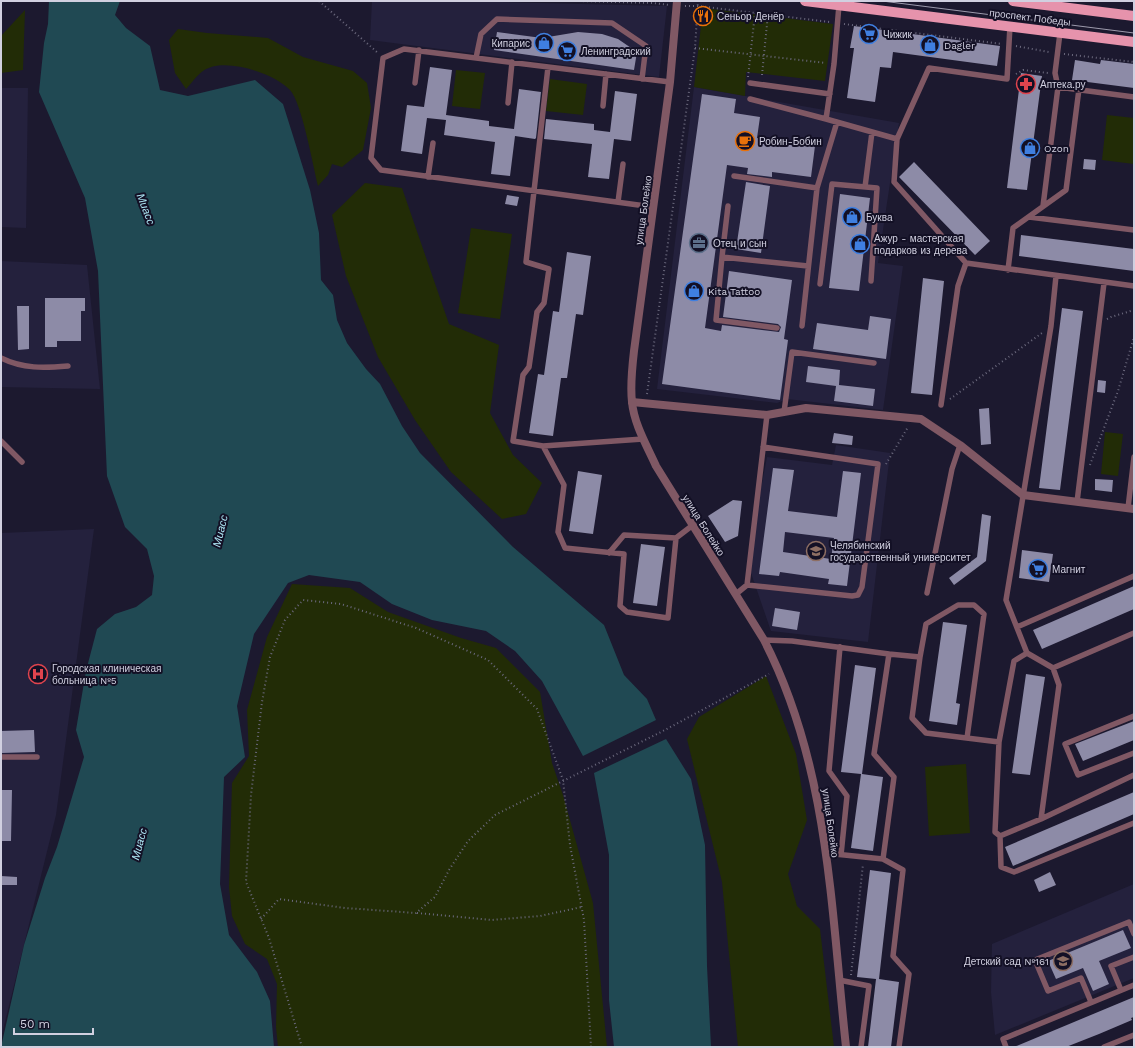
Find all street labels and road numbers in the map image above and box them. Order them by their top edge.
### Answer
street label: проспект Победы [989,7,1071,28]
street label: улица Болейко [633,174,654,245]
street label: улица Болейко [680,493,727,558]
street label: улица Болейко [820,788,841,859]

